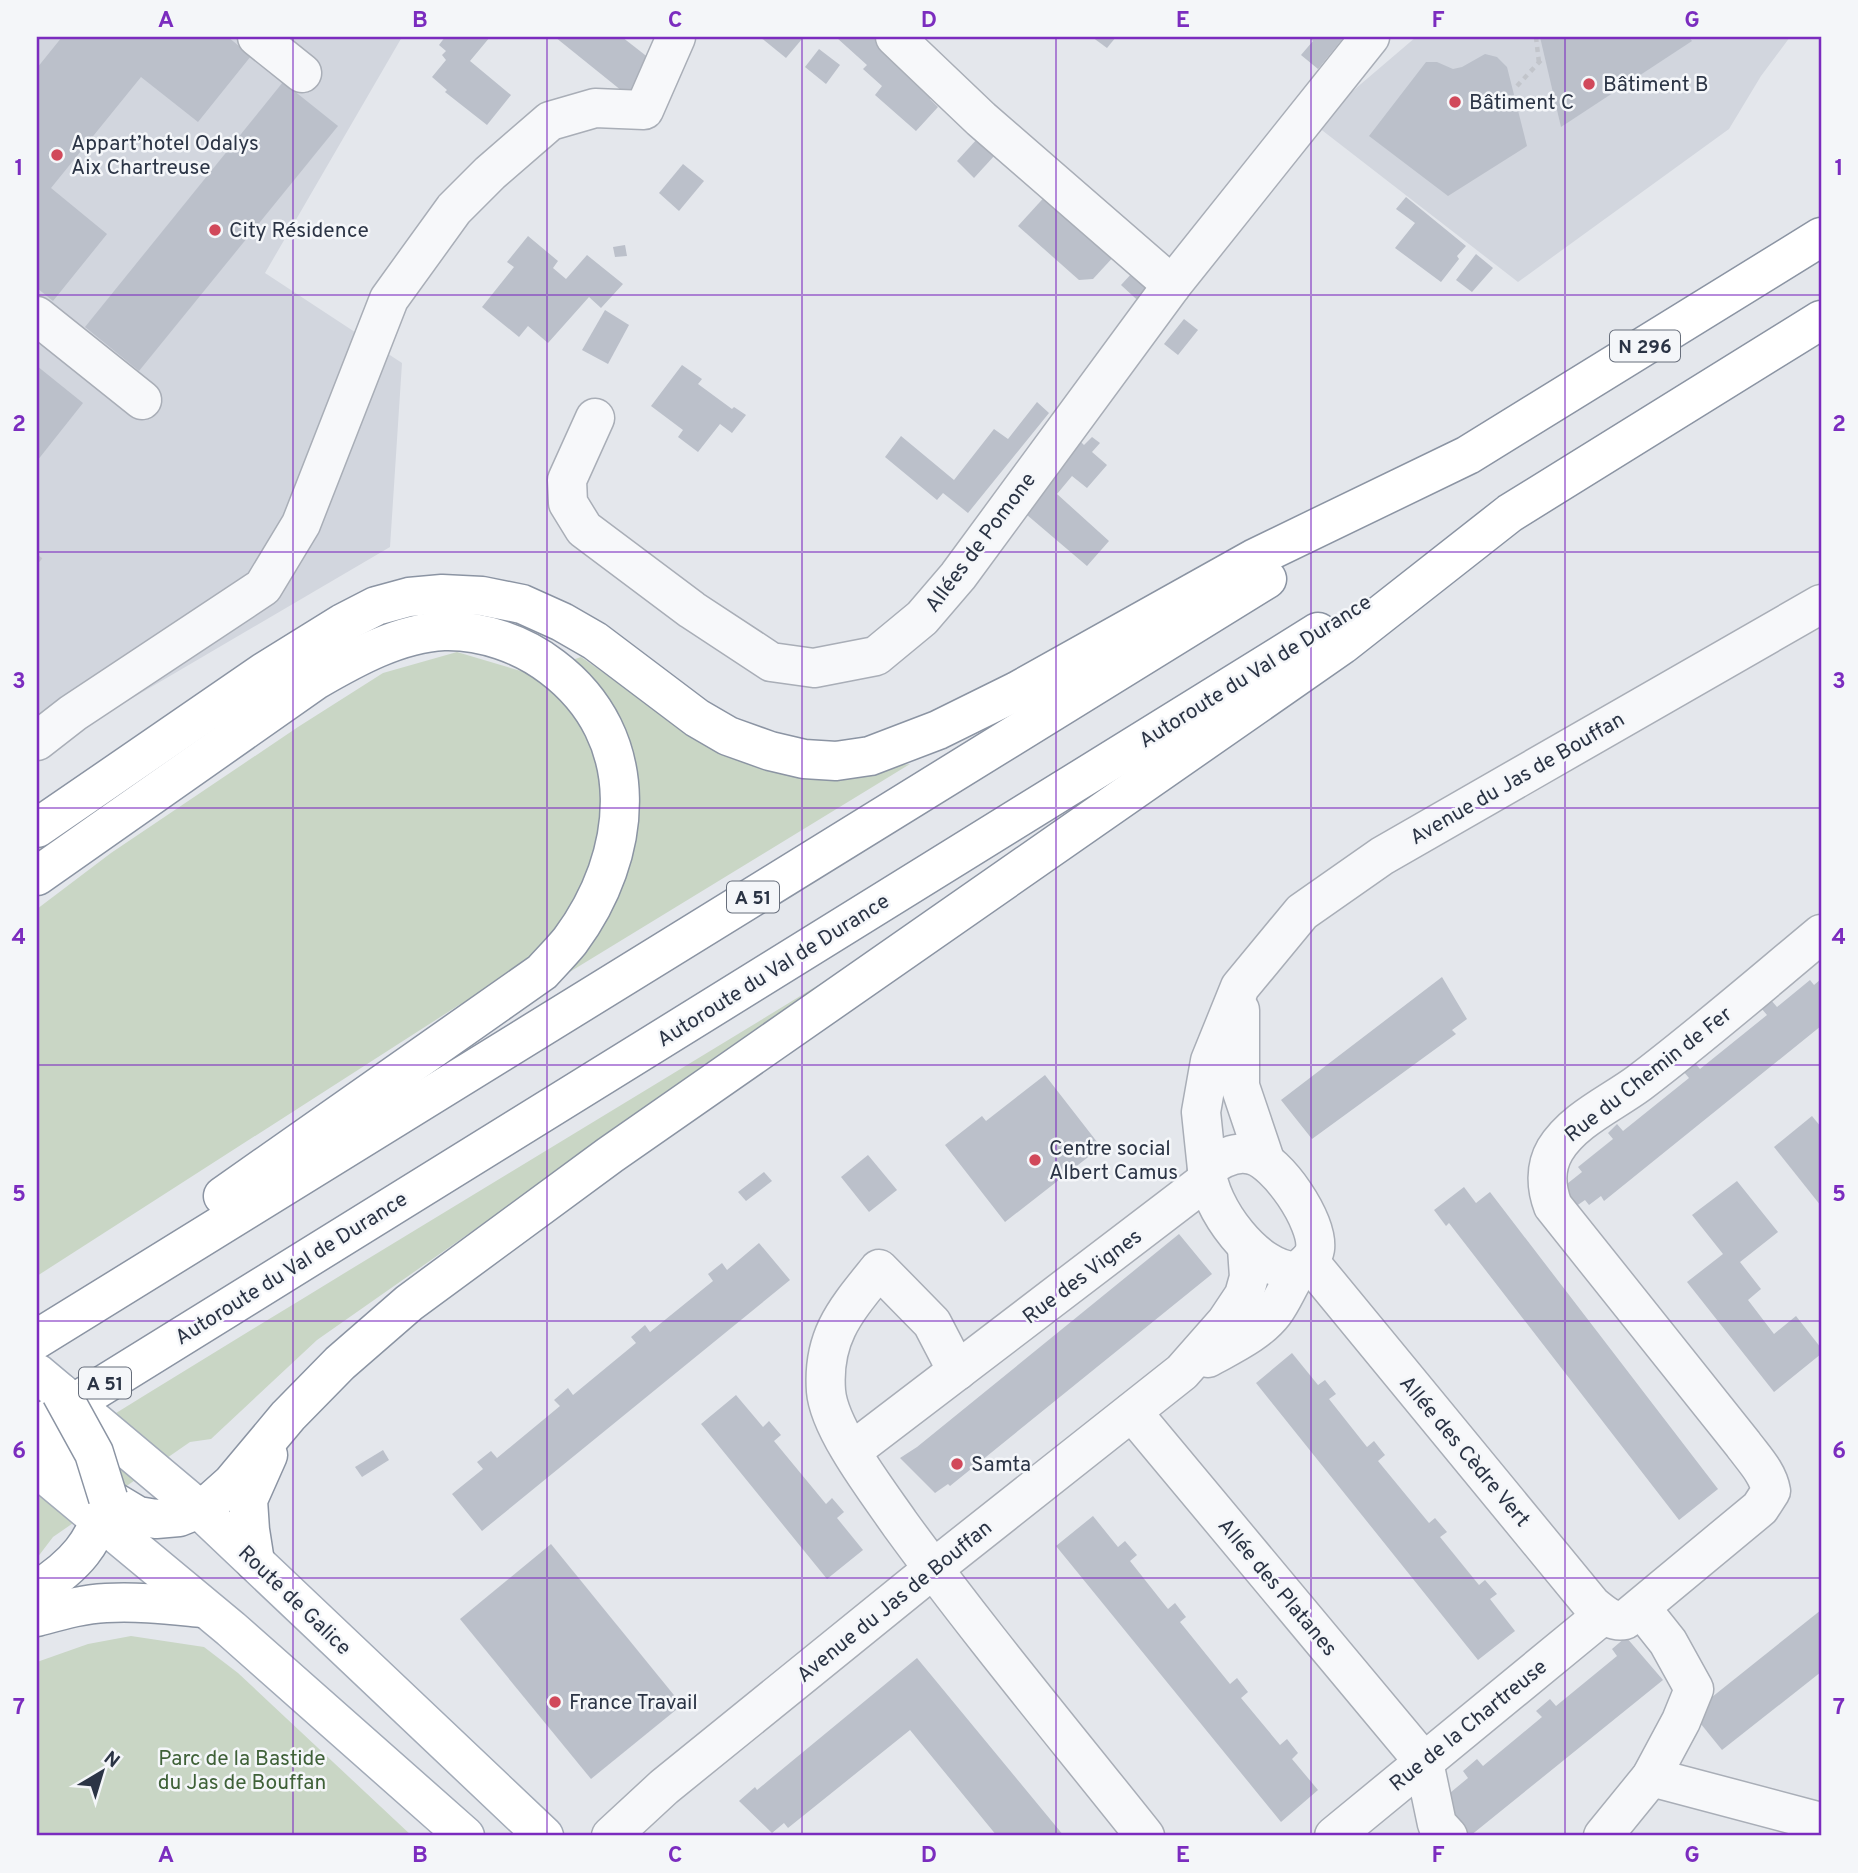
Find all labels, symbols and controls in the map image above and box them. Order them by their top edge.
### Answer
text: A [158,7,174,36]
text: B [412,7,428,36]
text: C [668,7,682,36]
text: D [921,7,937,36]
text: E [1176,7,1190,36]
text: F [1431,7,1445,36]
text: G [1684,7,1700,36]
place label: Bâtiment B [1603,72,1708,99]
marker: Bâtiment B [1581,76,1597,92]
place label: Bâtiment C [1469,90,1574,117]
marker: Bâtiment C [1447,94,1463,110]
place label: Appart’hotel Odalys Aix Chartreuse [71,131,259,182]
marker: Appart’hotel Odalys Aix Chartreuse [49,147,65,163]
text: 1 [14,155,24,184]
text: 1 [1834,155,1844,184]
place label: City Résidence [229,218,369,245]
marker: City Résidence [207,222,223,238]
road number: N 296 [1610,330,1680,362]
text: 2 [12,411,26,440]
text: 2 [1832,411,1846,440]
street label: Allées de Pomone [920,467,1043,618]
street label: Autoroute du Val de Durance [1134,589,1377,755]
text: 3 [12,668,26,697]
text: 3 [1832,668,1846,697]
street label: Avenue du Jas de Bouffan [1405,707,1630,852]
road number: A 51 [727,882,779,912]
street label: Autoroute du Val de Durance [652,888,895,1054]
text: 4 [12,924,26,953]
text: 4 [1832,924,1846,953]
street label: Rue du Chemin de Fer [1560,1001,1738,1149]
place label: Centre social Albert Camus [1049,1136,1178,1187]
marker: Centre social Albert Camus [1027,1152,1043,1168]
text: 5 [12,1181,26,1210]
text: 5 [1832,1181,1846,1210]
street label: Autoroute du Val de Durance [170,1186,413,1352]
street label: Rue des Vignes [1018,1224,1148,1331]
road number: A 51 [79,1368,131,1399]
street label: Allée des Cèdre Vert [1393,1371,1535,1533]
text: 6 [12,1438,26,1467]
text: 6 [1832,1438,1846,1467]
place label: Samta [971,1452,1031,1479]
marker: Samta [949,1456,965,1472]
street label: Allée des Platanes [1211,1513,1342,1663]
street label: Avenue du Jas de Bouffan [792,1515,998,1689]
street label: Route de Galice [232,1540,356,1662]
street label: Rue de la Chartreuse [1385,1654,1553,1798]
place label: France Travail [569,1690,698,1717]
text: 7 [13,1694,25,1723]
marker: France Travail [547,1694,563,1710]
text: 7 [1833,1694,1845,1723]
north arrow [66,1736,136,1806]
park label: Parc de la Bastide du Jas de Bouffan [158,1746,326,1797]
text: N [98,1747,124,1774]
text: A [158,1842,174,1871]
text: B [412,1842,428,1871]
text: C [668,1842,682,1871]
text: D [921,1842,937,1871]
text: E [1176,1842,1190,1871]
text: F [1431,1842,1445,1871]
text: G [1684,1842,1700,1871]

